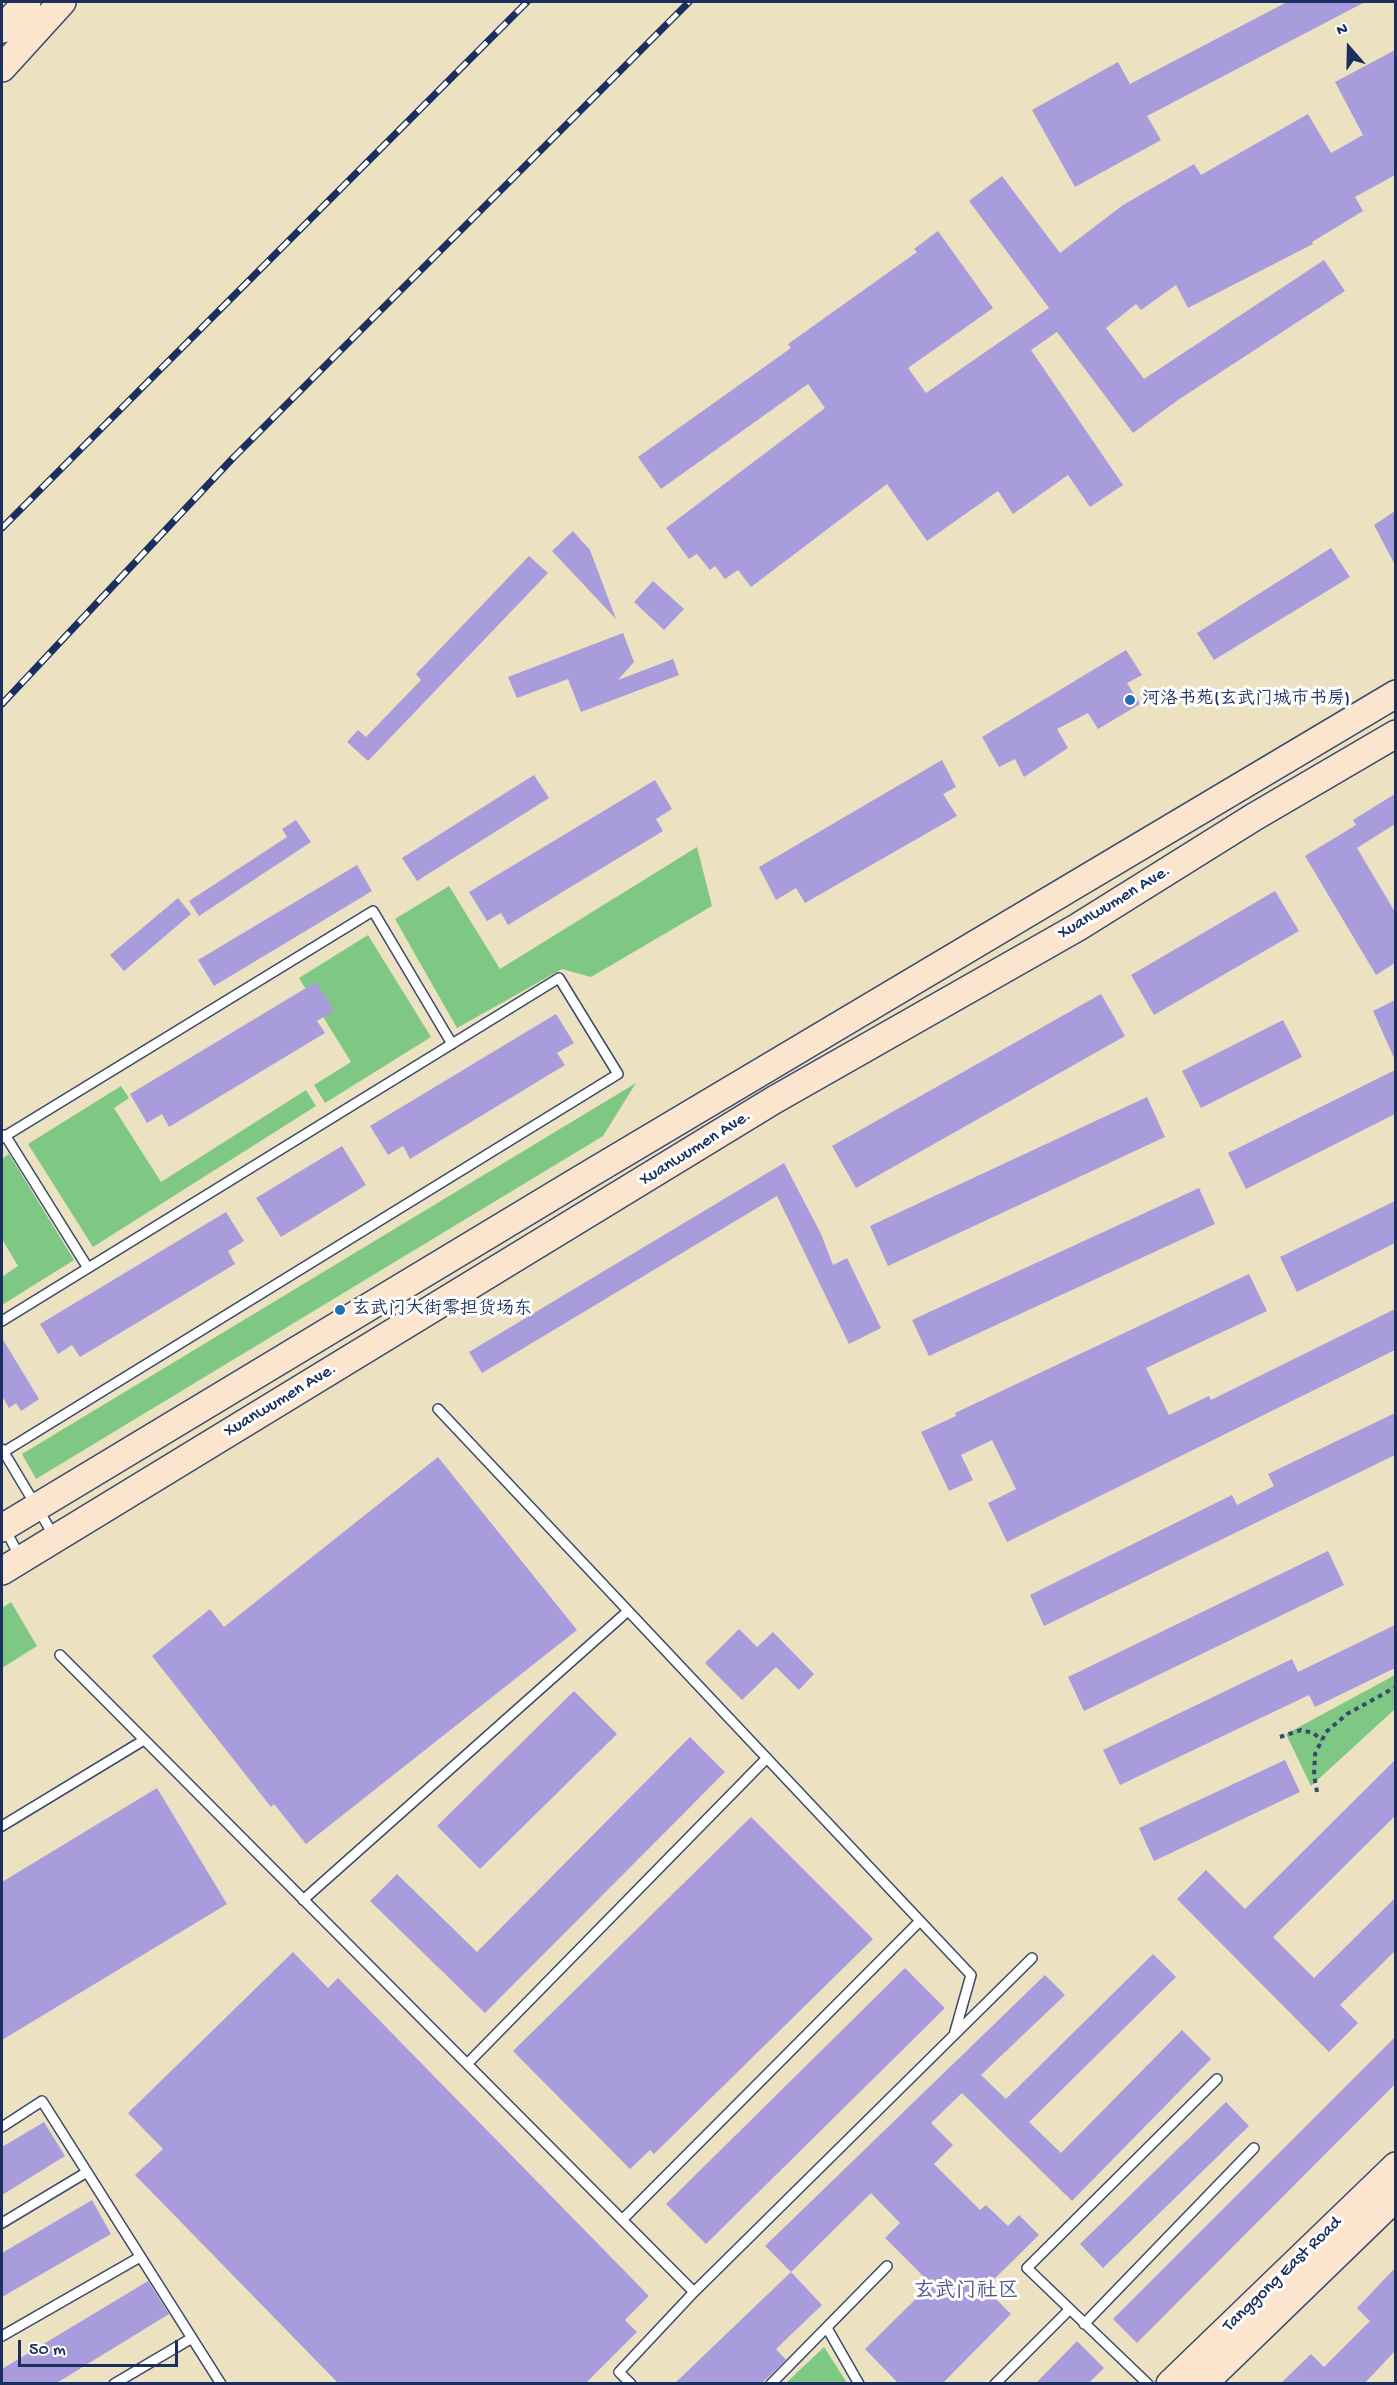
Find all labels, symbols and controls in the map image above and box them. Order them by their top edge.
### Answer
north arrow [1319,18,1379,78]
text: N [1335,20,1351,41]
place label: 河洛书苑(玄武门城市书房) [1142,689,1350,711]
marker: 河洛书苑(玄武门城市书房) [1123,693,1137,707]
street label: Xuanwumen Ave. [1055,861,1175,945]
street label: Xuanwumen Ave. [636,1106,756,1192]
place label: 玄武门大街零担货场东 [352,1299,532,1321]
marker: 玄武门大街零担货场东 [333,1303,347,1317]
street label: Xuanwumen Ave. [221,1359,341,1443]
street label: Tanggong East Road [1219,2213,1347,2337]
district label: 玄武门社区 [914,2280,1018,2306]
scale bar [21,2328,182,2366]
text: 50 m [29,2340,66,2361]

